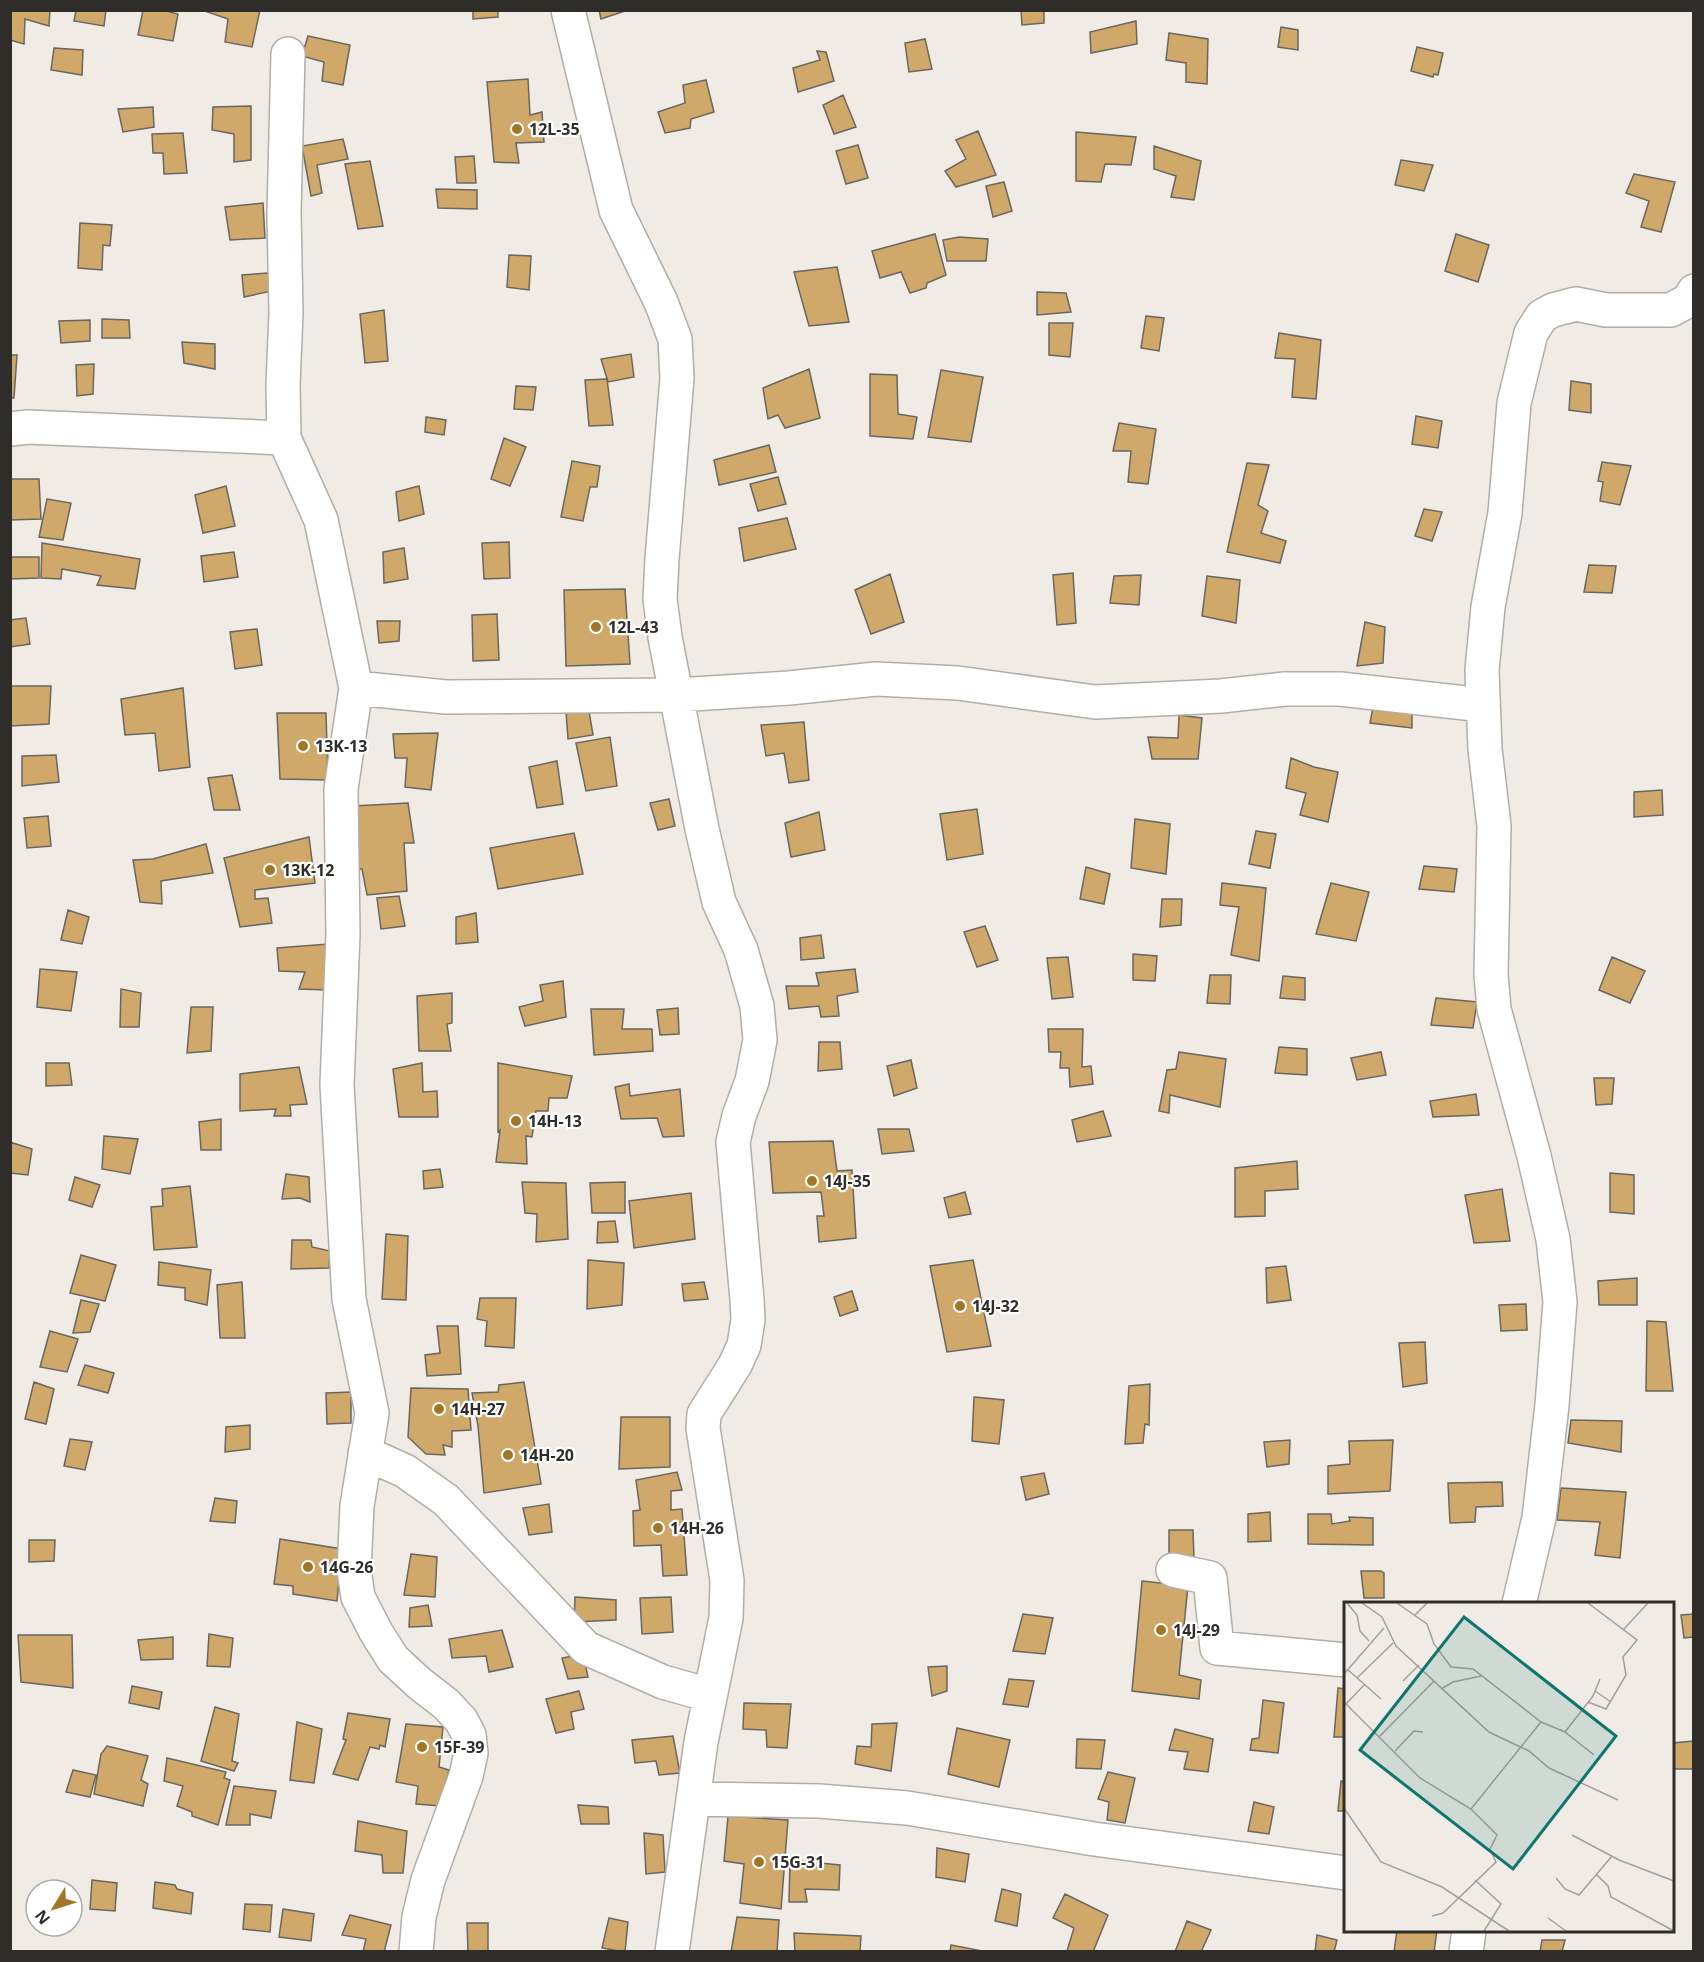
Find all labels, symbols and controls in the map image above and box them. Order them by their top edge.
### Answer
place label: 12L-35 [529,118,580,140]
marker: 12L-35 [510,122,524,136]
place label: 12L-43 [608,616,659,638]
marker: 12L-43 [589,620,603,634]
place label: 13K-13 [315,735,367,757]
marker: 13K-13 [296,739,310,753]
place label: 13K-12 [282,859,334,881]
marker: 13K-12 [263,863,277,877]
place label: 14H-13 [528,1110,582,1132]
marker: 14H-13 [509,1114,523,1128]
place label: 14J-35 [824,1170,871,1192]
marker: 14J-35 [805,1174,819,1188]
place label: 14J-32 [972,1295,1019,1317]
marker: 14J-32 [953,1299,967,1313]
place label: 14H-27 [451,1398,505,1420]
marker: 14H-27 [432,1402,446,1416]
place label: 14H-20 [520,1444,574,1466]
marker: 14H-20 [501,1448,515,1462]
place label: 14H-26 [670,1517,724,1539]
marker: 14H-26 [651,1521,665,1535]
place label: 14G-26 [320,1556,373,1578]
marker: 14G-26 [301,1560,315,1574]
inset map [1344,1602,1674,1932]
place label: 14J-29 [1173,1619,1220,1641]
marker: 14J-29 [1154,1623,1168,1637]
place label: 15F-39 [434,1736,485,1758]
marker: 15F-39 [415,1740,429,1754]
place label: 15G-31 [771,1851,824,1873]
marker: 15G-31 [752,1855,766,1869]
north arrow [24,1878,84,1938]
text: N [30,1905,55,1929]

